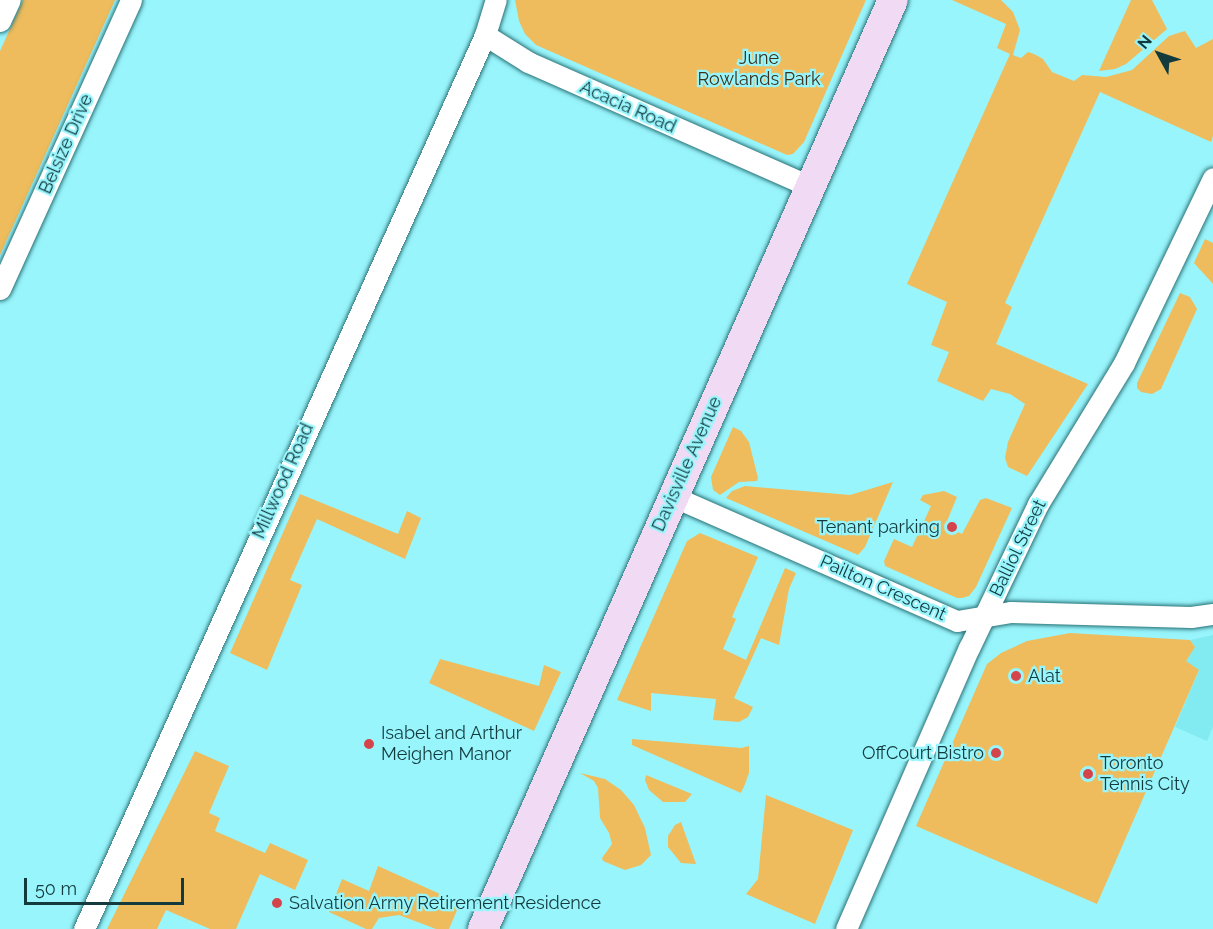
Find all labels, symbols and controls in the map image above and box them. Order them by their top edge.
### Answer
north arrow [1129,24,1189,84]
text: N [1134,31,1156,53]
park label: June Rowlands Park [698,48,820,90]
street label: Acacia Road [577,76,679,138]
street label: Belsize Drive [34,91,98,197]
street label: Davisville Avenue [647,393,727,535]
street label: Millwood Road [248,420,318,542]
street label: Balliol Street [985,496,1051,600]
place label: Tenant parking [817,516,940,538]
marker: Tenant parking [945,520,959,534]
street label: Pailton Crescent [817,551,949,625]
place label: Alat [1028,665,1061,687]
marker: Alat [1009,669,1023,683]
place label: Isabel and Arthur Meighen Manor [381,723,523,766]
marker: Isabel and Arthur Meighen Manor [362,737,376,751]
place label: OffCourt Bistro [862,742,984,764]
marker: OffCourt Bistro [989,746,1003,760]
place label: Toronto Tennis City [1100,753,1190,795]
marker: Toronto Tennis City [1081,767,1095,781]
scale bar [27,866,188,904]
text: 50 m [35,878,77,899]
place label: Salvation Army Retirement Residence [289,892,602,914]
marker: Salvation Army Retirement Residence [270,896,284,910]

